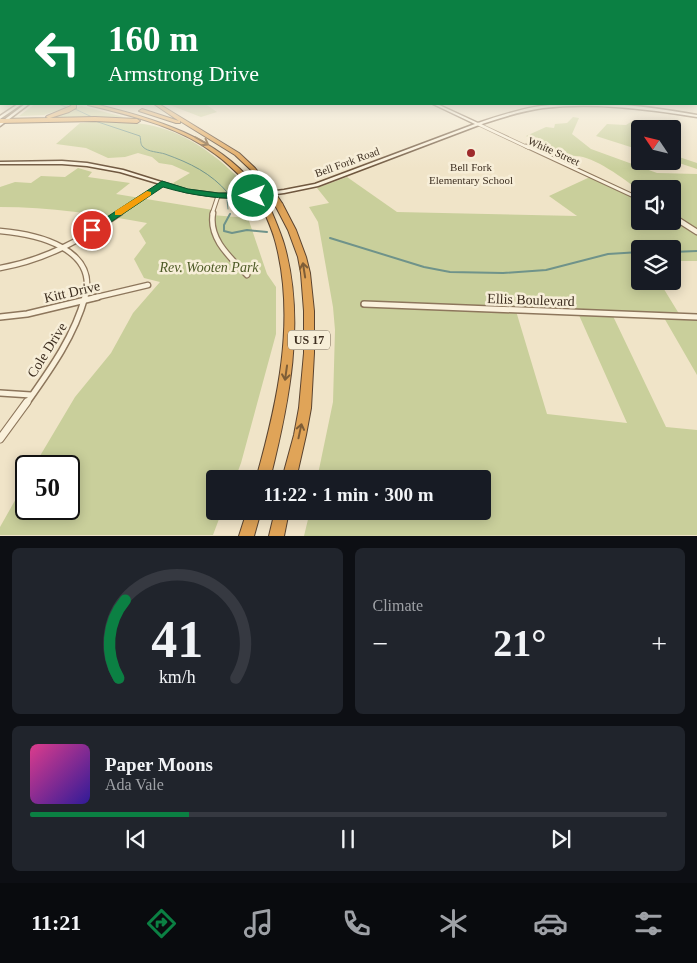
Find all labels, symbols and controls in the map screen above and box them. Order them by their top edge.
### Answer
icon: left [25,20,90,85]
text: 160 m [108,20,198,59]
text: Armstrong Drive [108,61,259,86]
north arrow [631,120,681,170]
map controls [631,120,681,290]
street label: White Street [526,134,582,168]
one-way arrow [194,137,208,147]
street label: Bell Fork Road [313,145,381,179]
marker: Bell Fork Elementary School [465,147,477,159]
place label: Bell Fork Elementary School [429,161,513,186]
position arrow [226,169,278,221]
button: sound [631,180,681,230]
pin [71,209,113,251]
icon: arrive [78,216,106,244]
button: layers [631,240,681,290]
park label: Rev. Wooten Park [158,260,259,275]
one-way arrow [299,262,309,278]
street label: Kitt Drive [42,278,102,306]
street label: Ellis Boulevard [487,291,575,309]
street label: Cole Drive [24,320,70,380]
road number: US 17 [288,330,330,350]
one-way arrow [281,364,291,380]
one-way arrow [296,424,305,440]
speed limit sign: 50 [15,455,80,520]
text: 11:22 · 1 min · 300 m [264,484,433,505]
text: Climate [373,597,423,614]
text: 41 [151,611,203,668]
text: 21° [493,622,546,664]
text: − [373,628,388,659]
text: + [651,628,667,659]
text: km/h [159,667,196,687]
text: Paper Moons [105,754,213,775]
text: Ada Vale [105,776,164,793]
icon: previous [122,825,150,853]
icon: pause [334,825,362,853]
icon: next [547,825,575,853]
icon: directions [144,906,179,941]
icon: music [241,906,276,941]
icon: phone [339,906,374,941]
icon: climate [436,906,471,941]
icon: car [533,906,568,941]
icon: filters [631,906,666,941]
text: 11:21 [31,910,81,935]

